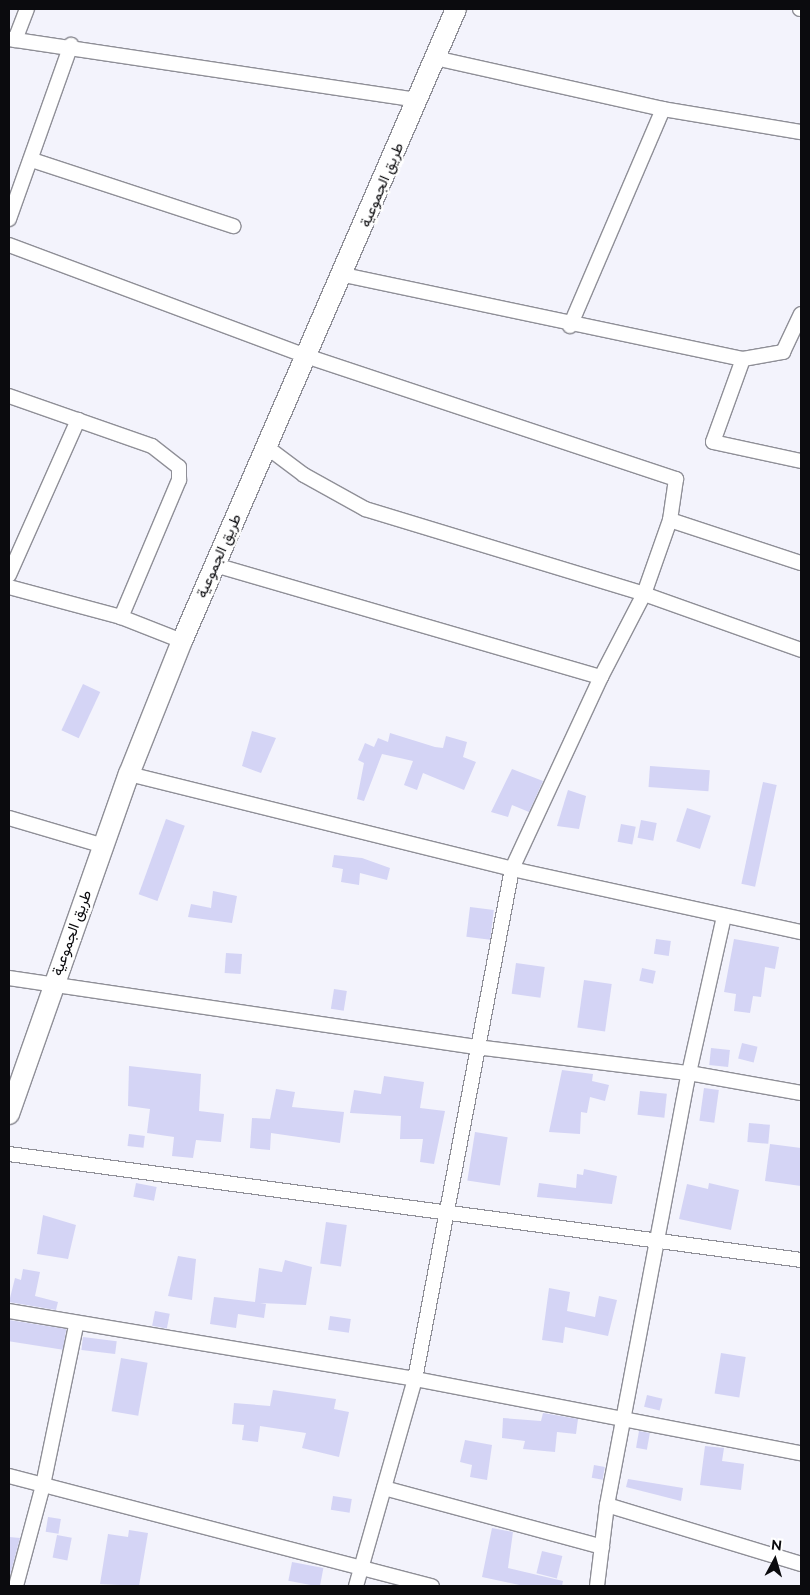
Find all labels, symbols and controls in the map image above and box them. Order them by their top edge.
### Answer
street label: طريق الجموعية [356,140,408,230]
street label: طريق الجموعية [192,511,246,601]
street label: طريق الجموعية [48,888,96,978]
north arrow [750,1535,800,1585]
text: N [770,1537,783,1554]

